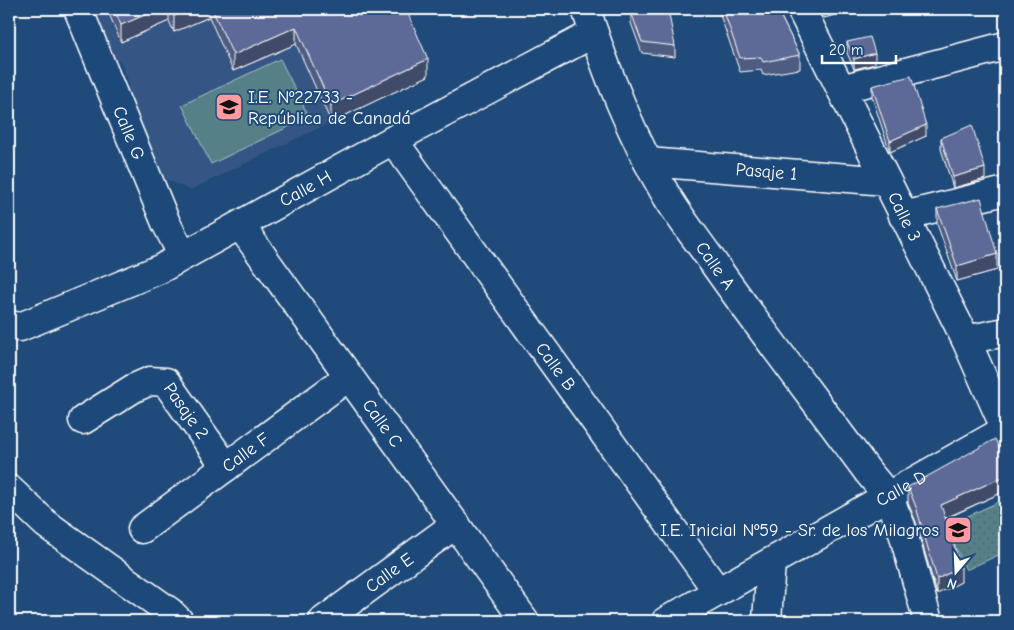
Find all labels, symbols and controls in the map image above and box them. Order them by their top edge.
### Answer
scale bar [822,32,895,64]
text: 20 m [829,41,863,59]
place label: I.E. Nº22733 - República de Canadá [248,87,411,129]
school or university icon: I.E. Nº22733 - República de Canadá [214,92,244,122]
street label: Calle G [108,103,149,163]
street label: Pasaje 1 [735,159,798,185]
street label: Calle H [276,166,335,212]
street label: Calle 3 [883,189,925,245]
street label: Calle A [691,238,739,294]
street label: Calle B [531,339,580,395]
street label: Pasaje 2 [159,379,213,443]
street label: Calle C [358,395,407,452]
street label: Calle F [218,428,274,477]
street label: Calle D [873,466,930,511]
school or university icon: I.E. Inicial Nº59 - Sr. de los Milagros [943,515,973,545]
place label: I.E. Inicial Nº59 - Sr. de los Milagros [660,520,939,541]
north arrow [932,548,982,598]
street label: Calle E [361,549,418,598]
text: N [945,574,959,593]

